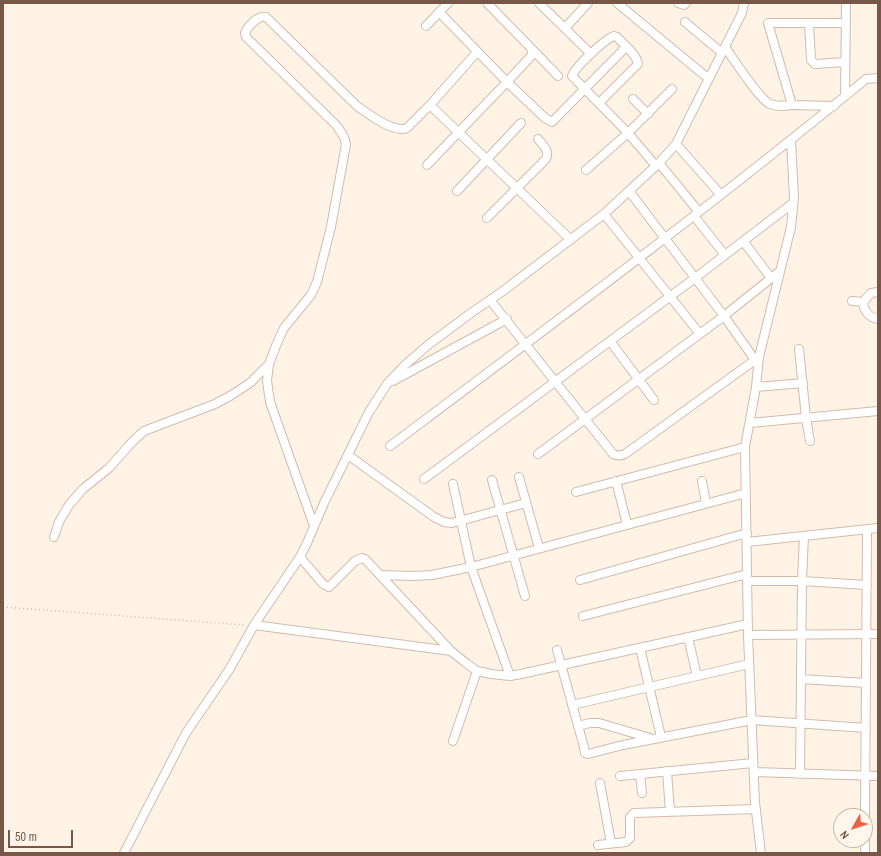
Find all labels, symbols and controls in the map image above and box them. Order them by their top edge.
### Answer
north arrow [833,808,873,848]
scale bar [10,822,75,848]
text: N [837,828,852,842]
text: 50 m [15,829,37,845]

